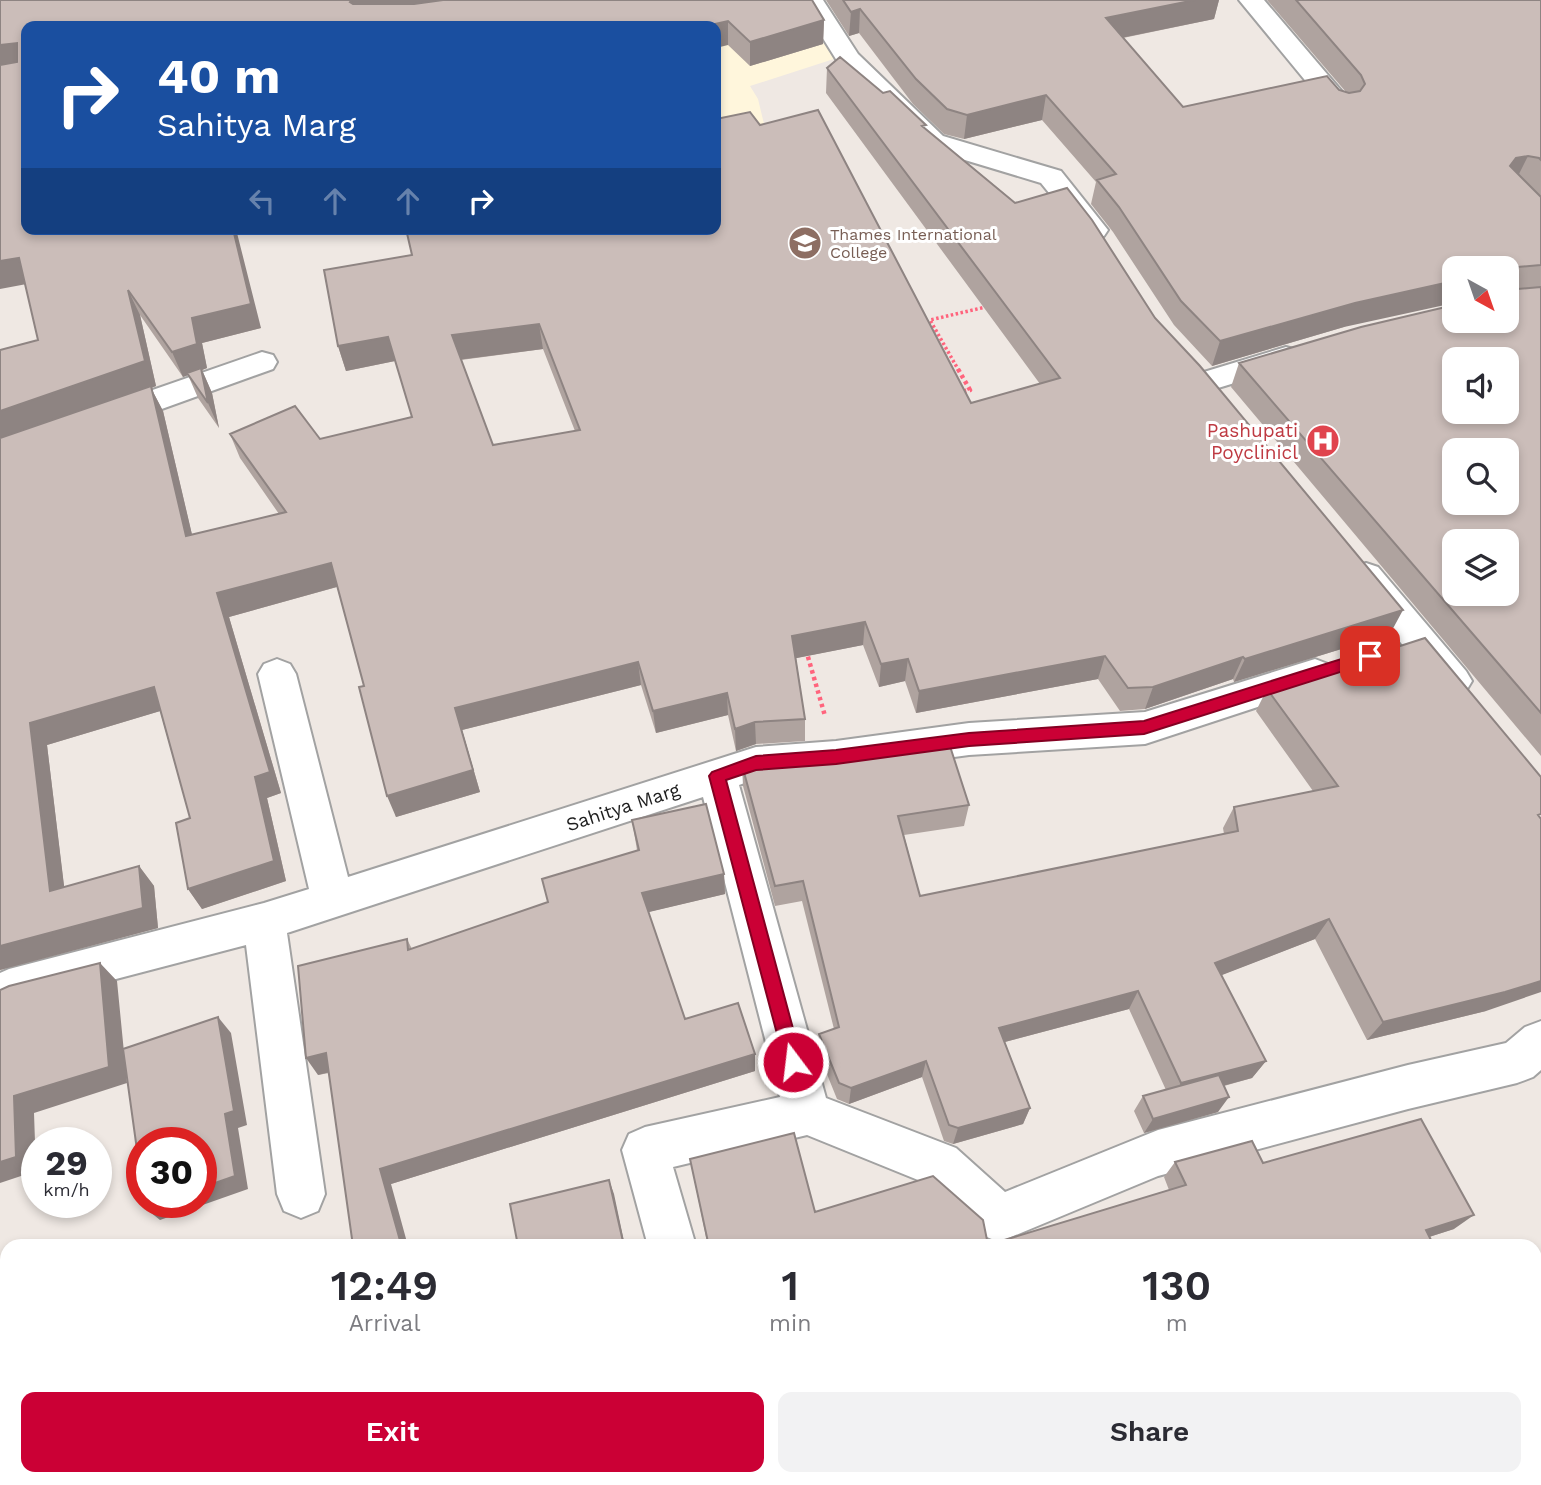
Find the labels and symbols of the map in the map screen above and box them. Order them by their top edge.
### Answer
school or university icon: Thames International College [786,224,824,262]
place label: Thames International College [830,225,997,262]
north arrow [1442,256,1519,332]
place label: Pashupati Poyclinicl [1207,419,1298,464]
hospital icon: Pashupati Poyclinicl [1304,422,1342,460]
pin [1340,626,1400,686]
street label: Sahitya Marg [563,778,684,836]
position arrow [756,1025,830,1099]
speed limit sign: 30 [126,1127,217,1218]

